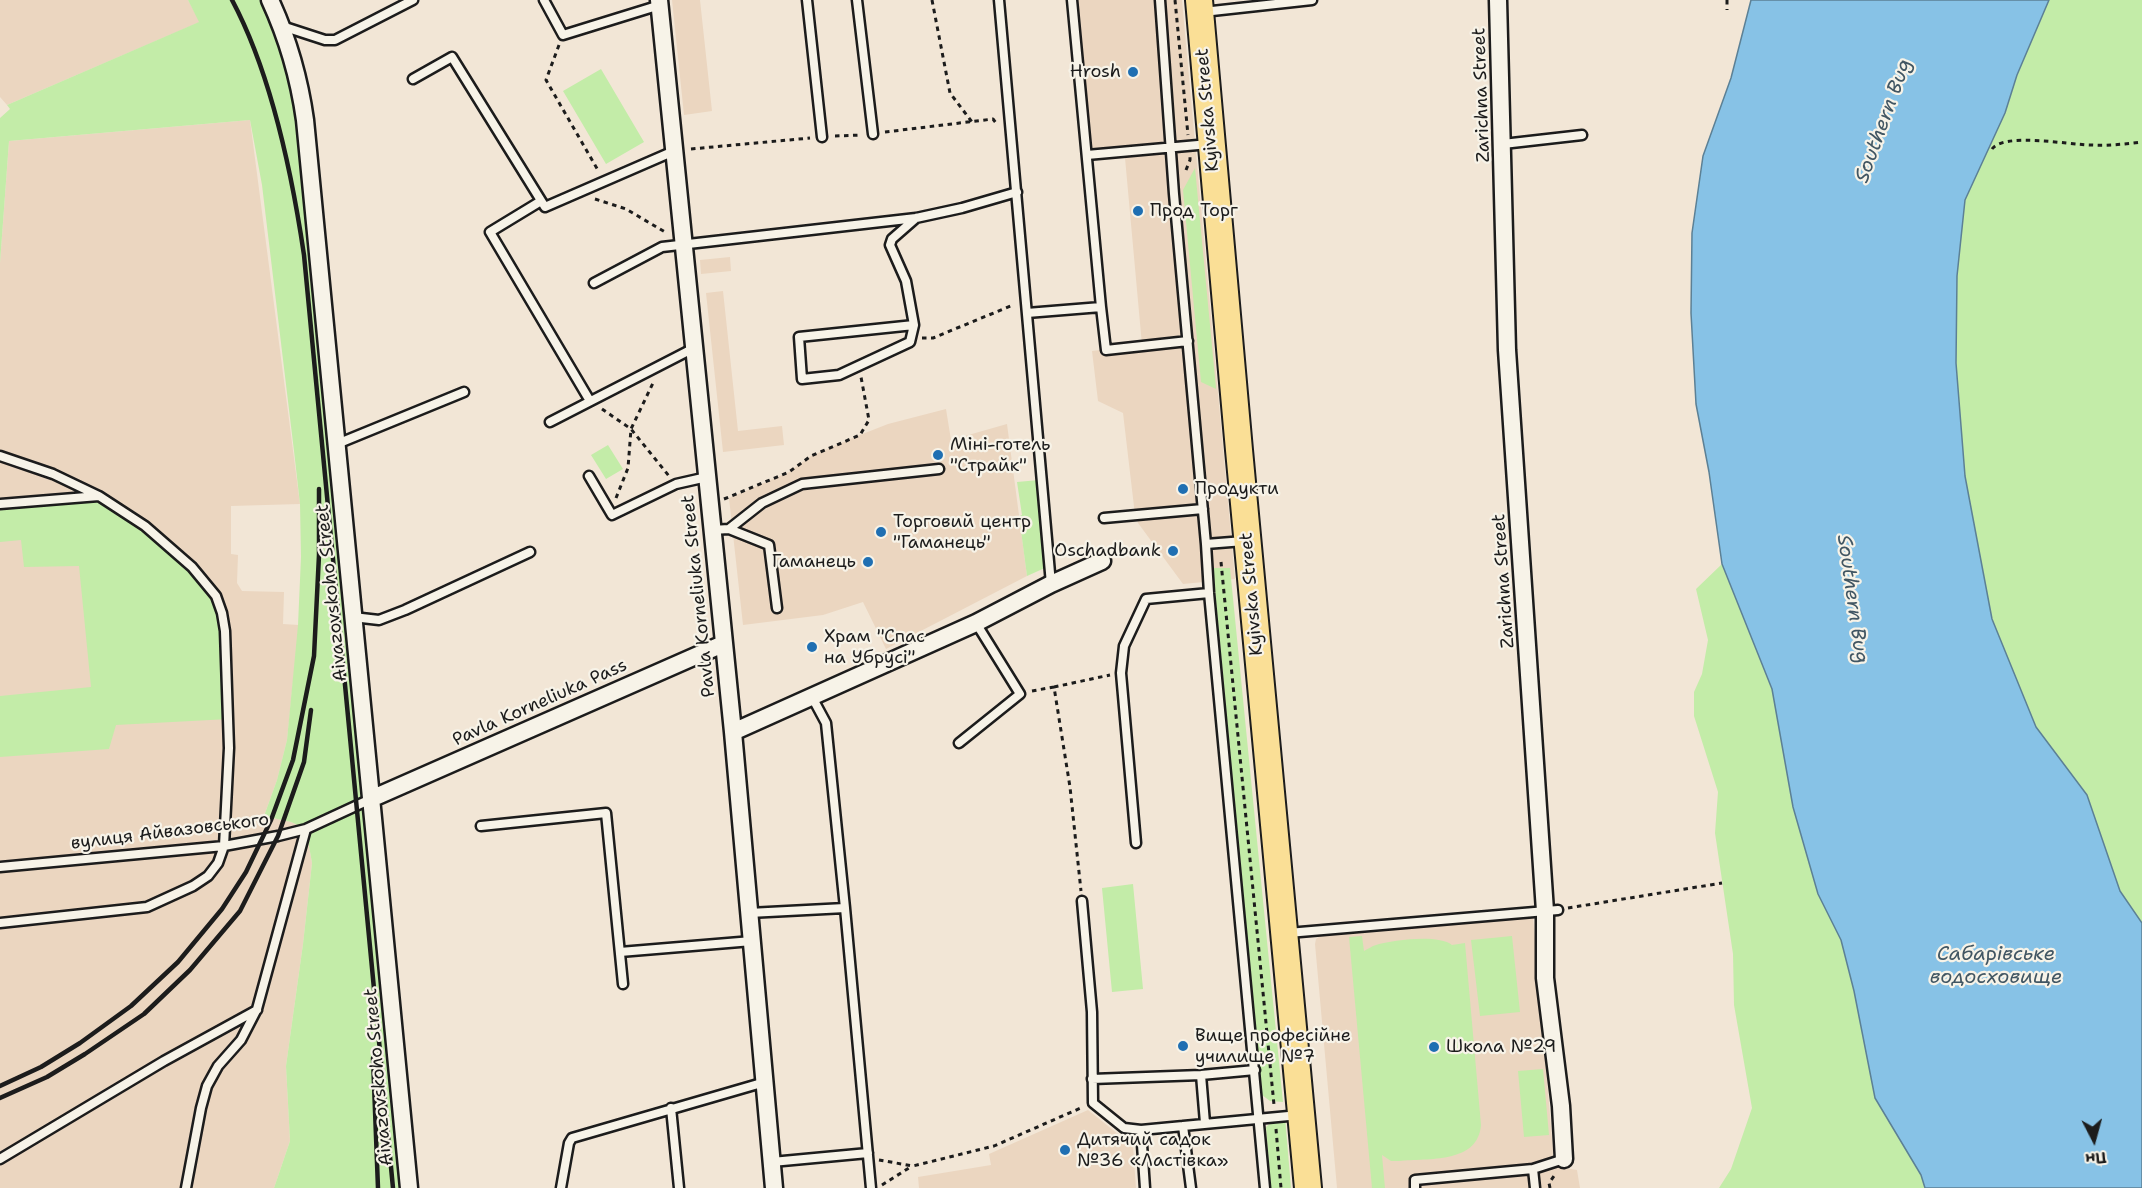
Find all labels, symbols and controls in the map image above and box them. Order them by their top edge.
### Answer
street label: Zarichna Street [1469,27,1495,163]
street label: Kyivska Street [1192,47,1224,173]
water label: Southern Bug [1851,56,1917,186]
place label: Hrosh [1070,61,1121,83]
marker: Hrosh [1126,65,1140,79]
place label: Прод Торг [1150,200,1238,222]
marker: Прод Торг [1131,204,1145,218]
place label: Міні-готель "Страйк" [950,434,1050,476]
marker: Міні-готель "Страйк" [931,448,945,462]
place label: Продукти [1195,478,1279,500]
marker: Продукти [1176,482,1190,496]
street label: Pavla Korneliuka Street [678,494,720,698]
street label: Aivazovskoho Street [312,503,352,683]
place label: Торговий центр "Гаманець" [893,511,1031,554]
street label: Zarichna Street [1489,513,1519,649]
marker: Торговий центр "Гаманець" [874,525,888,539]
street label: Kyivska Street [1236,531,1268,657]
water label: Southern Bug [1831,533,1873,665]
place label: Oschadbank [1054,540,1161,562]
marker: Oschadbank [1166,544,1180,558]
place label: Гаманець [772,551,856,573]
marker: Гаманець [861,555,875,569]
place label: Храм "Спас на Убрусі" [824,626,925,668]
marker: Храм "Спас на Убрусі" [805,640,819,654]
street label: Pavla Korneliuka Pass [449,655,631,751]
street label: вулиця Айвазовського [70,809,270,855]
water label: Сабарівське водосховище [1930,943,2062,990]
street label: Aivazovskoho Street [360,987,398,1167]
place label: Вище професійне училище №7 [1195,1025,1351,1068]
place label: Школа №29 [1446,1036,1556,1058]
marker: Вище професійне училище №7 [1176,1039,1190,1053]
marker: Школа №29 [1427,1040,1441,1054]
north arrow [2064,1110,2124,1170]
place label: Дитячий садок №36 «Ластівка» [1077,1129,1228,1172]
marker: Дитячий садок №36 «Ластівка» [1058,1143,1072,1157]
text: Пн [2084,1147,2108,1170]

